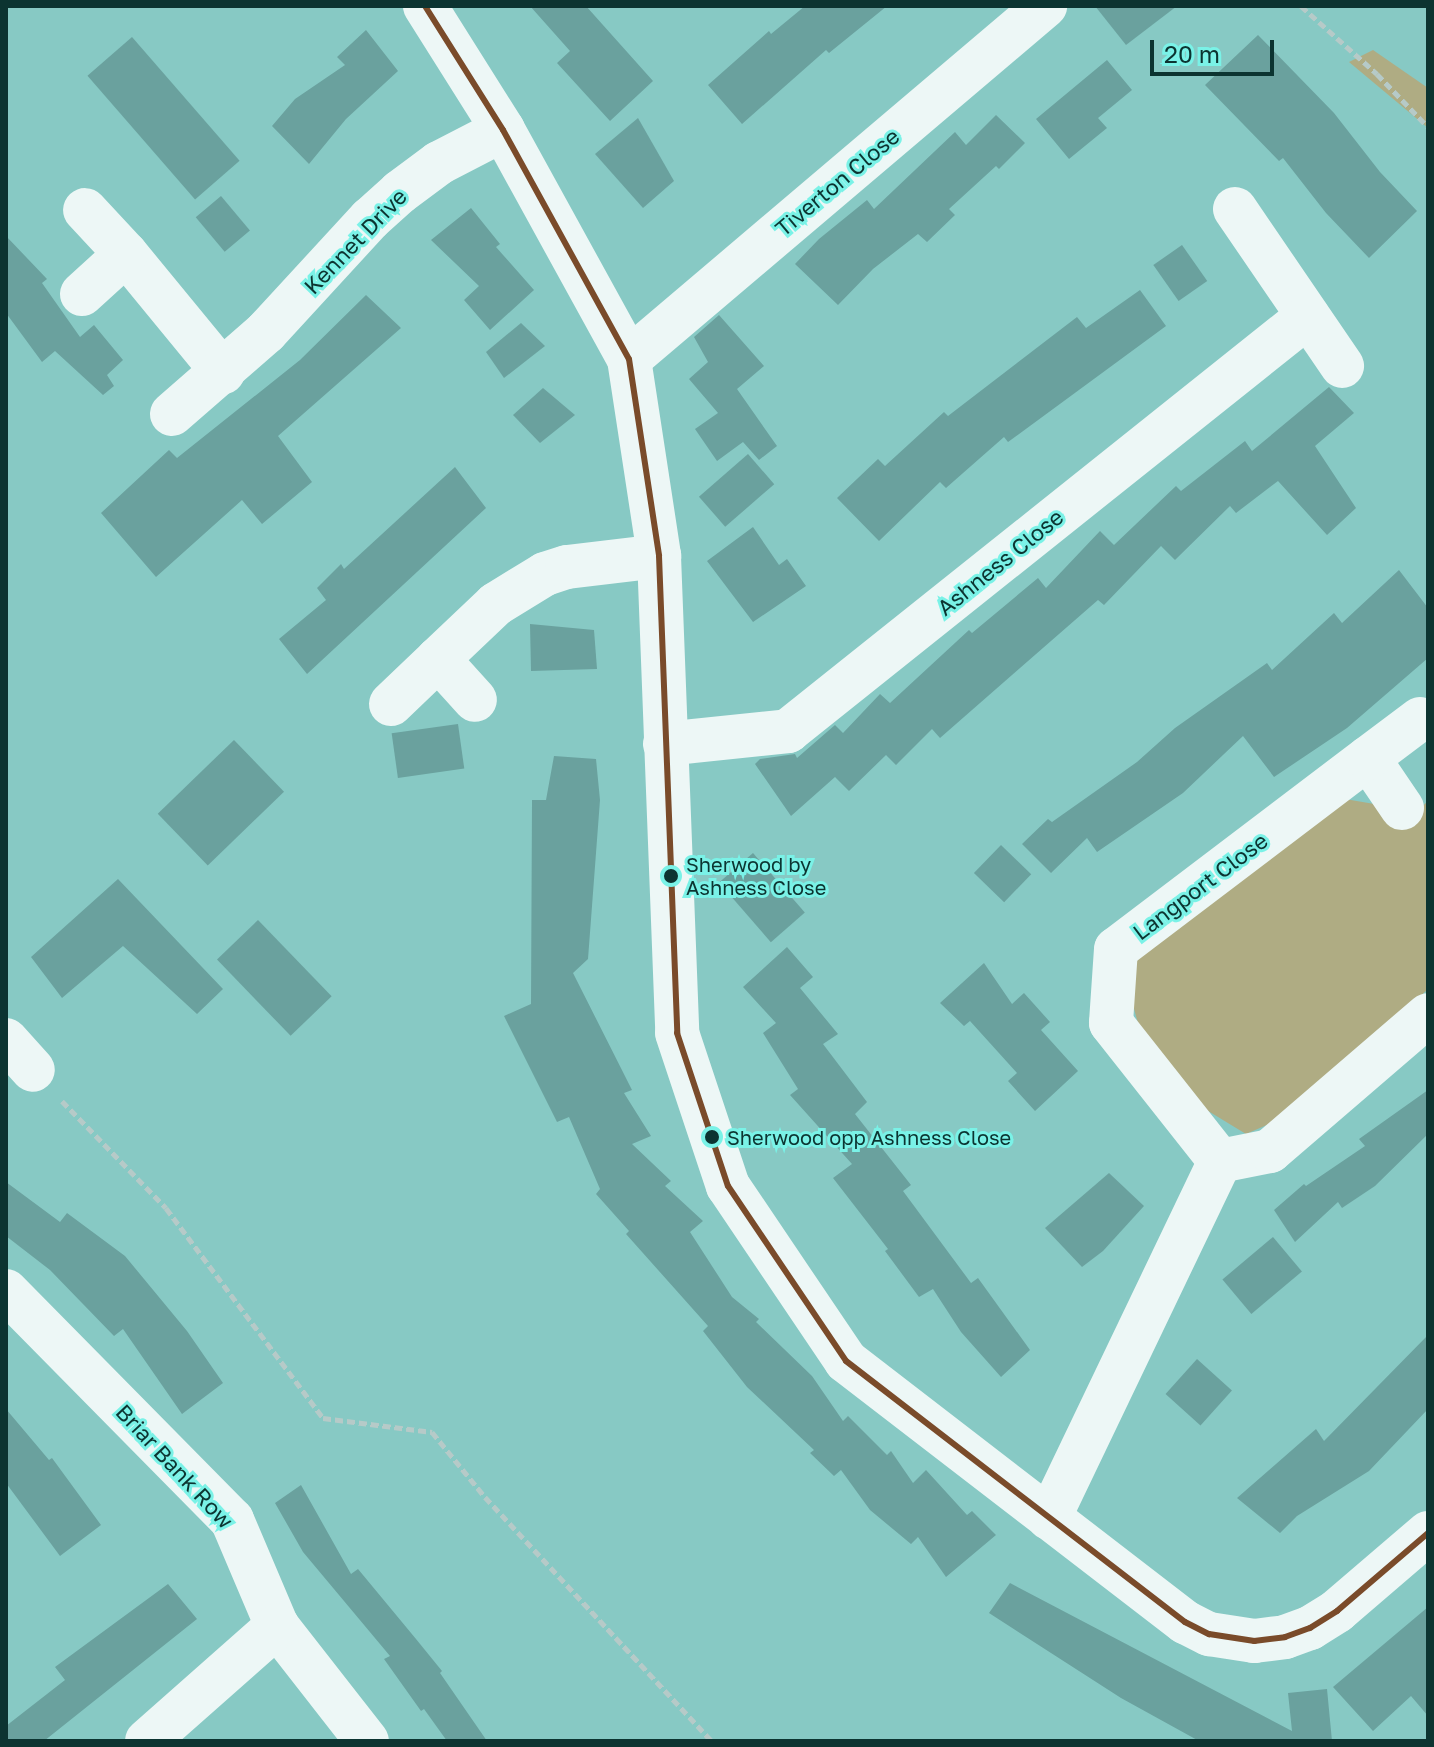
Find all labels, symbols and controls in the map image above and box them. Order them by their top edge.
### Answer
scale bar [1154,24,1278,74]
text: 20 m [1164,39,1220,68]
street label: Tiverton Close [770,123,904,241]
street label: Kennet Drive [298,183,412,299]
street label: Ashness Close [932,503,1068,621]
street label: Langport Close [1127,827,1273,945]
place label: Sherwood by Ashness Close [686,852,826,899]
marker: Sherwood by Ashness Close [663,868,679,884]
place label: Sherwood opp Ashness Close [727,1125,1011,1149]
marker: Sherwood opp Ashness Close [704,1129,720,1145]
street label: Briar Bank Row [111,1399,239,1533]

